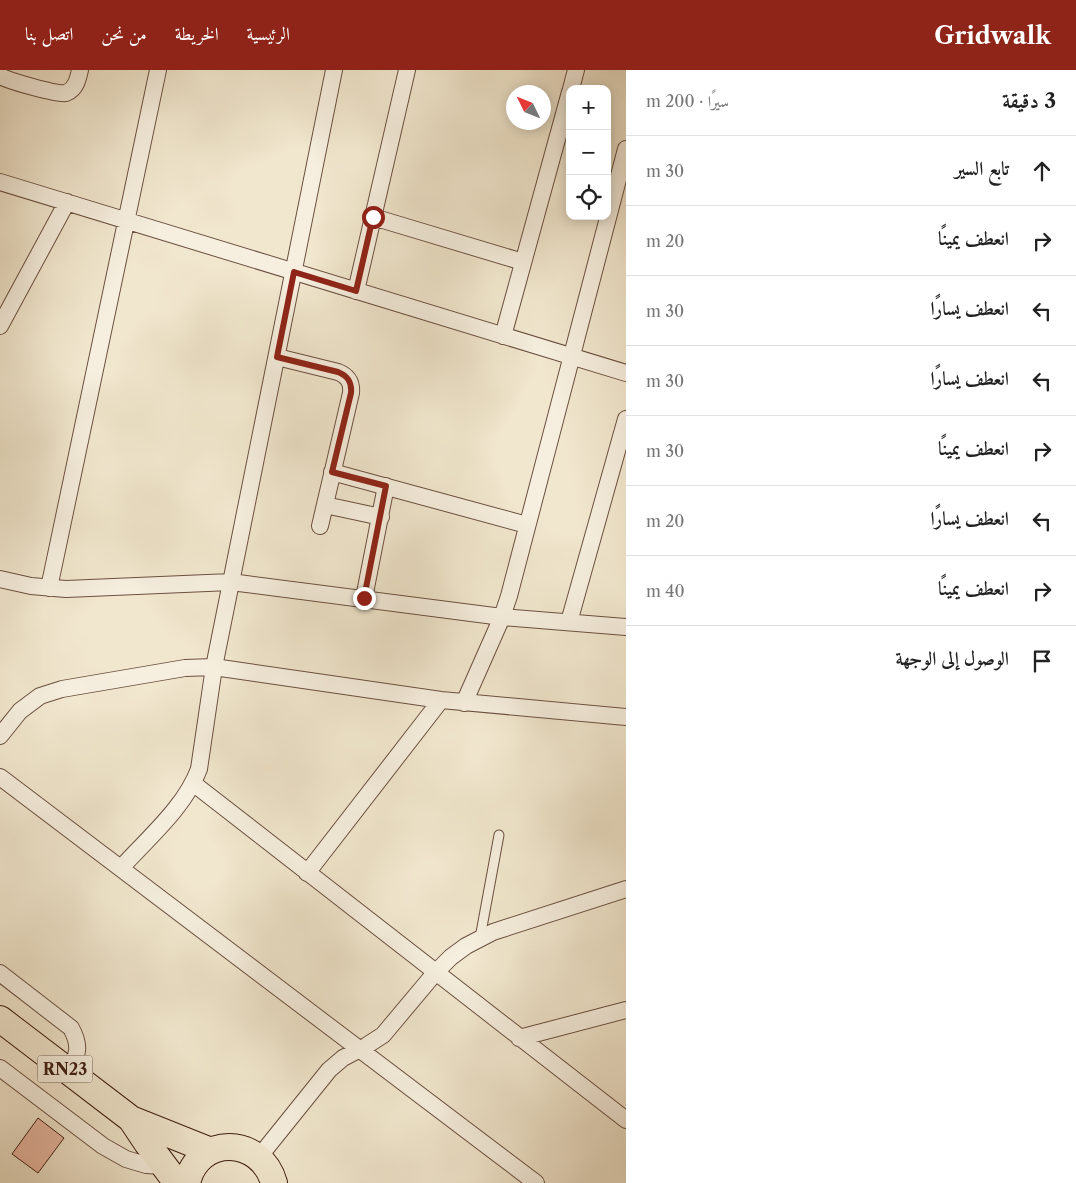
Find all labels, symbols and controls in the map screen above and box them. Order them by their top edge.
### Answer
text: Gridwalk [934,21,1051,50]
text: اتصل بنا [25,23,73,45]
text: من نحن [101,23,147,45]
text: الخريطة [175,23,219,45]
text: الرئيسية [247,23,290,45]
north arrow [506,85,551,130]
map controls [566,85,611,220]
button: + [566,85,611,130]
text: 3 دقيقة [1002,88,1056,113]
text: سيرًا · 200 m [646,91,729,111]
button: − [566,130,611,175]
text: تابع السير [955,157,1009,180]
icon: ahead [1028,157,1056,185]
text: 30 m [646,161,684,181]
button: locate [566,175,611,220]
route start [362,206,385,229]
text: انعطف يمينًا [938,227,1009,250]
icon: right [1028,227,1056,255]
text: 20 m [646,231,685,251]
text: انعطف يسارًا [930,297,1009,320]
icon: left [1028,297,1056,325]
text: 30 m [646,301,684,321]
text: انعطف يسارًا [930,367,1009,390]
icon: left [1028,367,1056,395]
text: 30 m [646,371,684,391]
text: انعطف يمينًا [938,437,1009,460]
icon: right [1028,437,1056,465]
text: 30 m [646,441,684,461]
text: انعطف يسارًا [930,507,1009,530]
icon: left [1028,507,1056,535]
text: 20 m [646,511,685,531]
text: انعطف يمينًا [938,577,1009,600]
icon: right [1028,577,1056,605]
text: 40 m [646,581,685,601]
route end [353,587,376,610]
text: الوصول إلى الوجهة [895,647,1009,670]
icon: arrive [1028,647,1056,675]
road number: RN23 [38,1056,92,1082]

